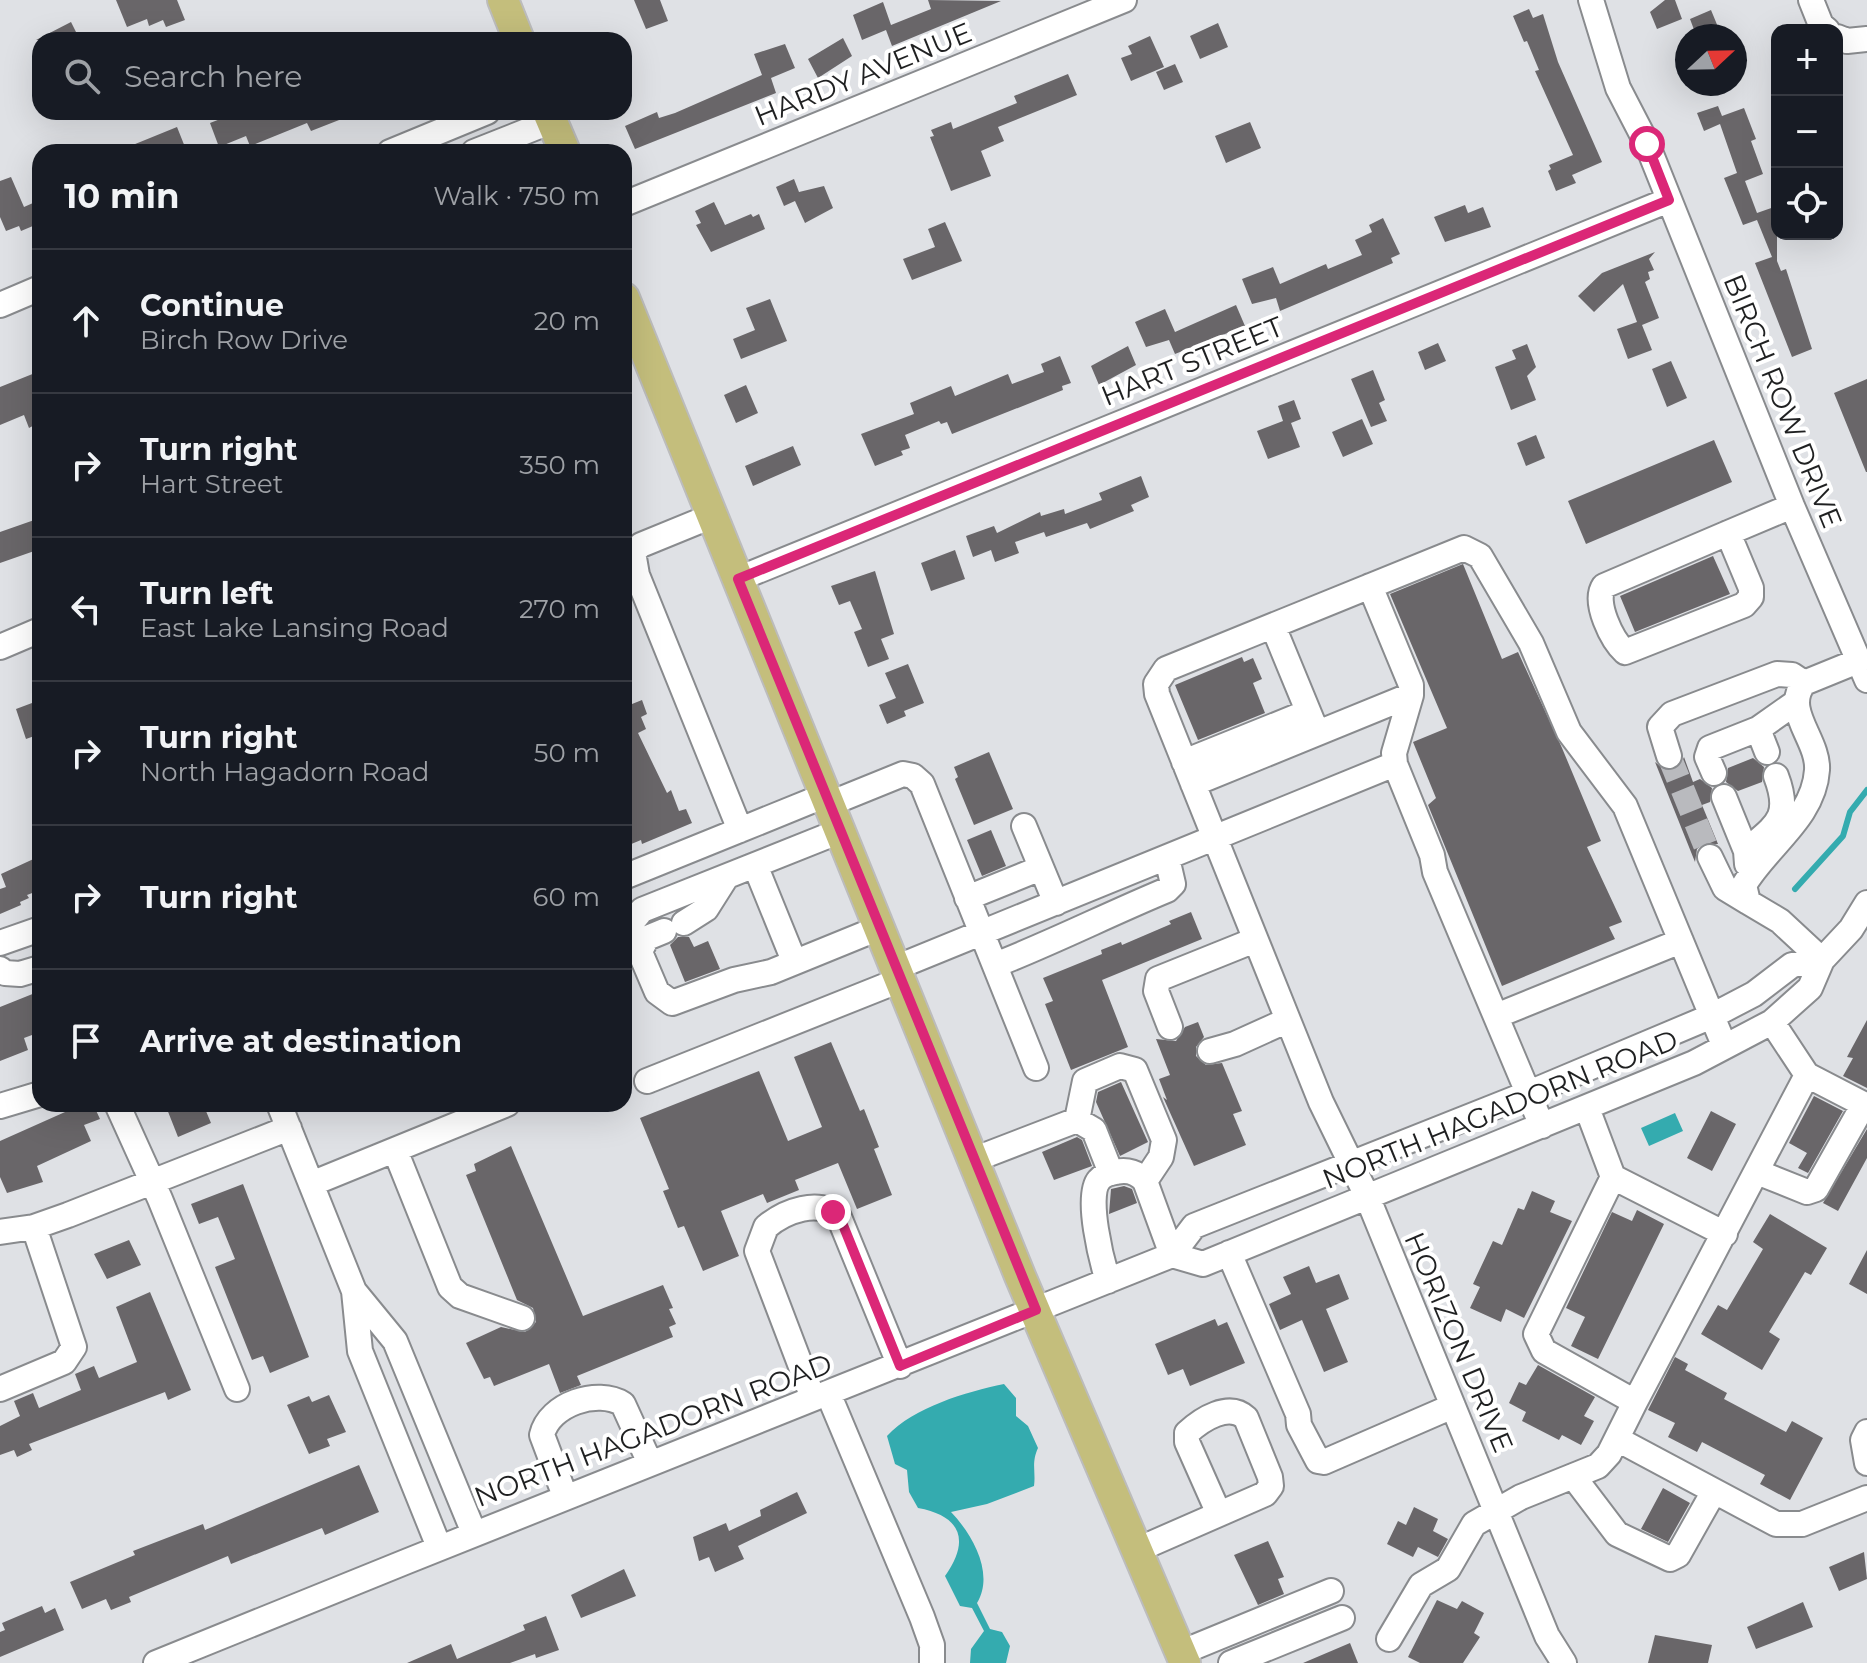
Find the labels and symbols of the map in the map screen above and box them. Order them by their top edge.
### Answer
street label: HARDY AVENUE [749,15,977,133]
north arrow [1675,24,1747,96]
route start [1629,126,1665,162]
street label: BIRCH ROW DRIVE [1717,269,1849,533]
street label: HART STREET [1096,309,1288,413]
street label: NORTH HAGADORN ROAD [1317,1022,1683,1196]
route end [815,1194,851,1230]
street label: HORIZON DRIVE [1397,1227,1521,1457]
street label: NORTH HAGADORN ROAD [469,1346,837,1514]

